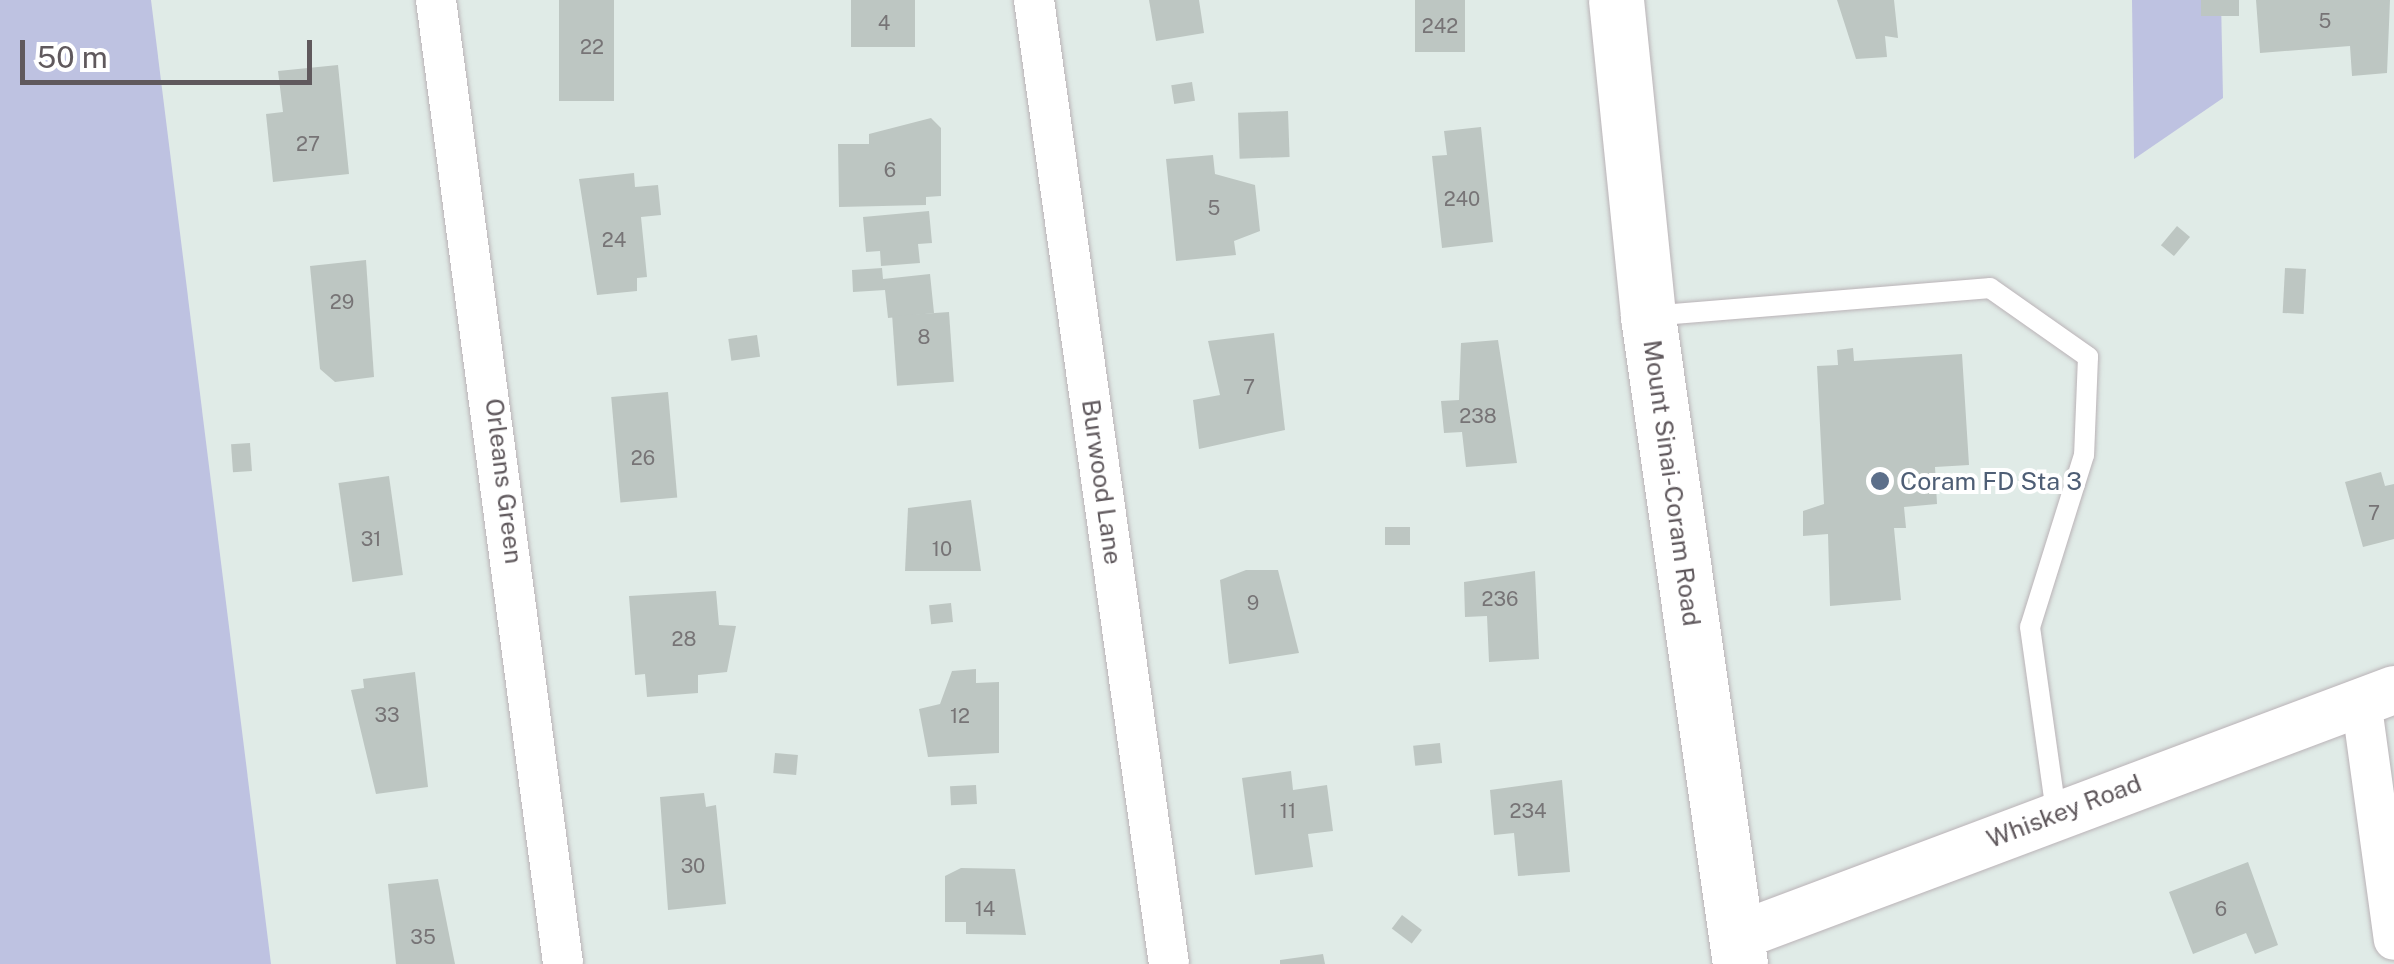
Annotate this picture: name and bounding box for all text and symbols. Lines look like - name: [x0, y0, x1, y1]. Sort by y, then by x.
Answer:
- house number: 5: [2319, 9, 2331, 33]
- house number: 4: [878, 11, 890, 35]
- house number: 242: [1422, 14, 1458, 38]
- scale bar: [25, 20, 318, 82]
- house number: 22: [580, 35, 604, 59]
- text: 50 m: [37, 39, 108, 75]
- house number: 27: [296, 132, 320, 156]
- house number: 6: [884, 158, 896, 182]
- house number: 240: [1444, 187, 1480, 211]
- house number: 5: [1208, 196, 1220, 220]
- house number: 24: [602, 228, 626, 252]
- house number: 29: [330, 290, 354, 314]
- house number: 8: [918, 325, 930, 349]
- street label: Mount Sinai-Coram Road: [1637, 338, 1707, 628]
- house number: 7: [1243, 375, 1255, 399]
- street label: Orleans Green: [479, 397, 529, 565]
- street label: Burwood Lane: [1076, 397, 1128, 567]
- house number: 238: [1459, 404, 1497, 428]
- house number: 26: [631, 446, 655, 470]
- place label: Coram FD Sta 3: [1900, 466, 2082, 496]
- marker: Coram FD Sta 3: [1869, 470, 1891, 492]
- house number: 7: [2368, 501, 2380, 525]
- house number: 31: [361, 527, 381, 551]
- house number: 10: [932, 537, 952, 561]
- house number: 236: [1482, 587, 1518, 611]
- house number: 9: [1247, 591, 1259, 615]
- house number: 28: [672, 627, 696, 651]
- house number: 33: [374, 703, 400, 727]
- house number: 12: [950, 704, 970, 728]
- street label: Whiskey Road: [1982, 768, 2146, 854]
- house number: 11: [1280, 799, 1296, 823]
- house number: 234: [1509, 799, 1547, 823]
- house number: 30: [681, 854, 705, 878]
- house number: 14: [975, 897, 995, 921]
- house number: 6: [2215, 897, 2227, 921]
- house number: 35: [410, 925, 436, 949]

